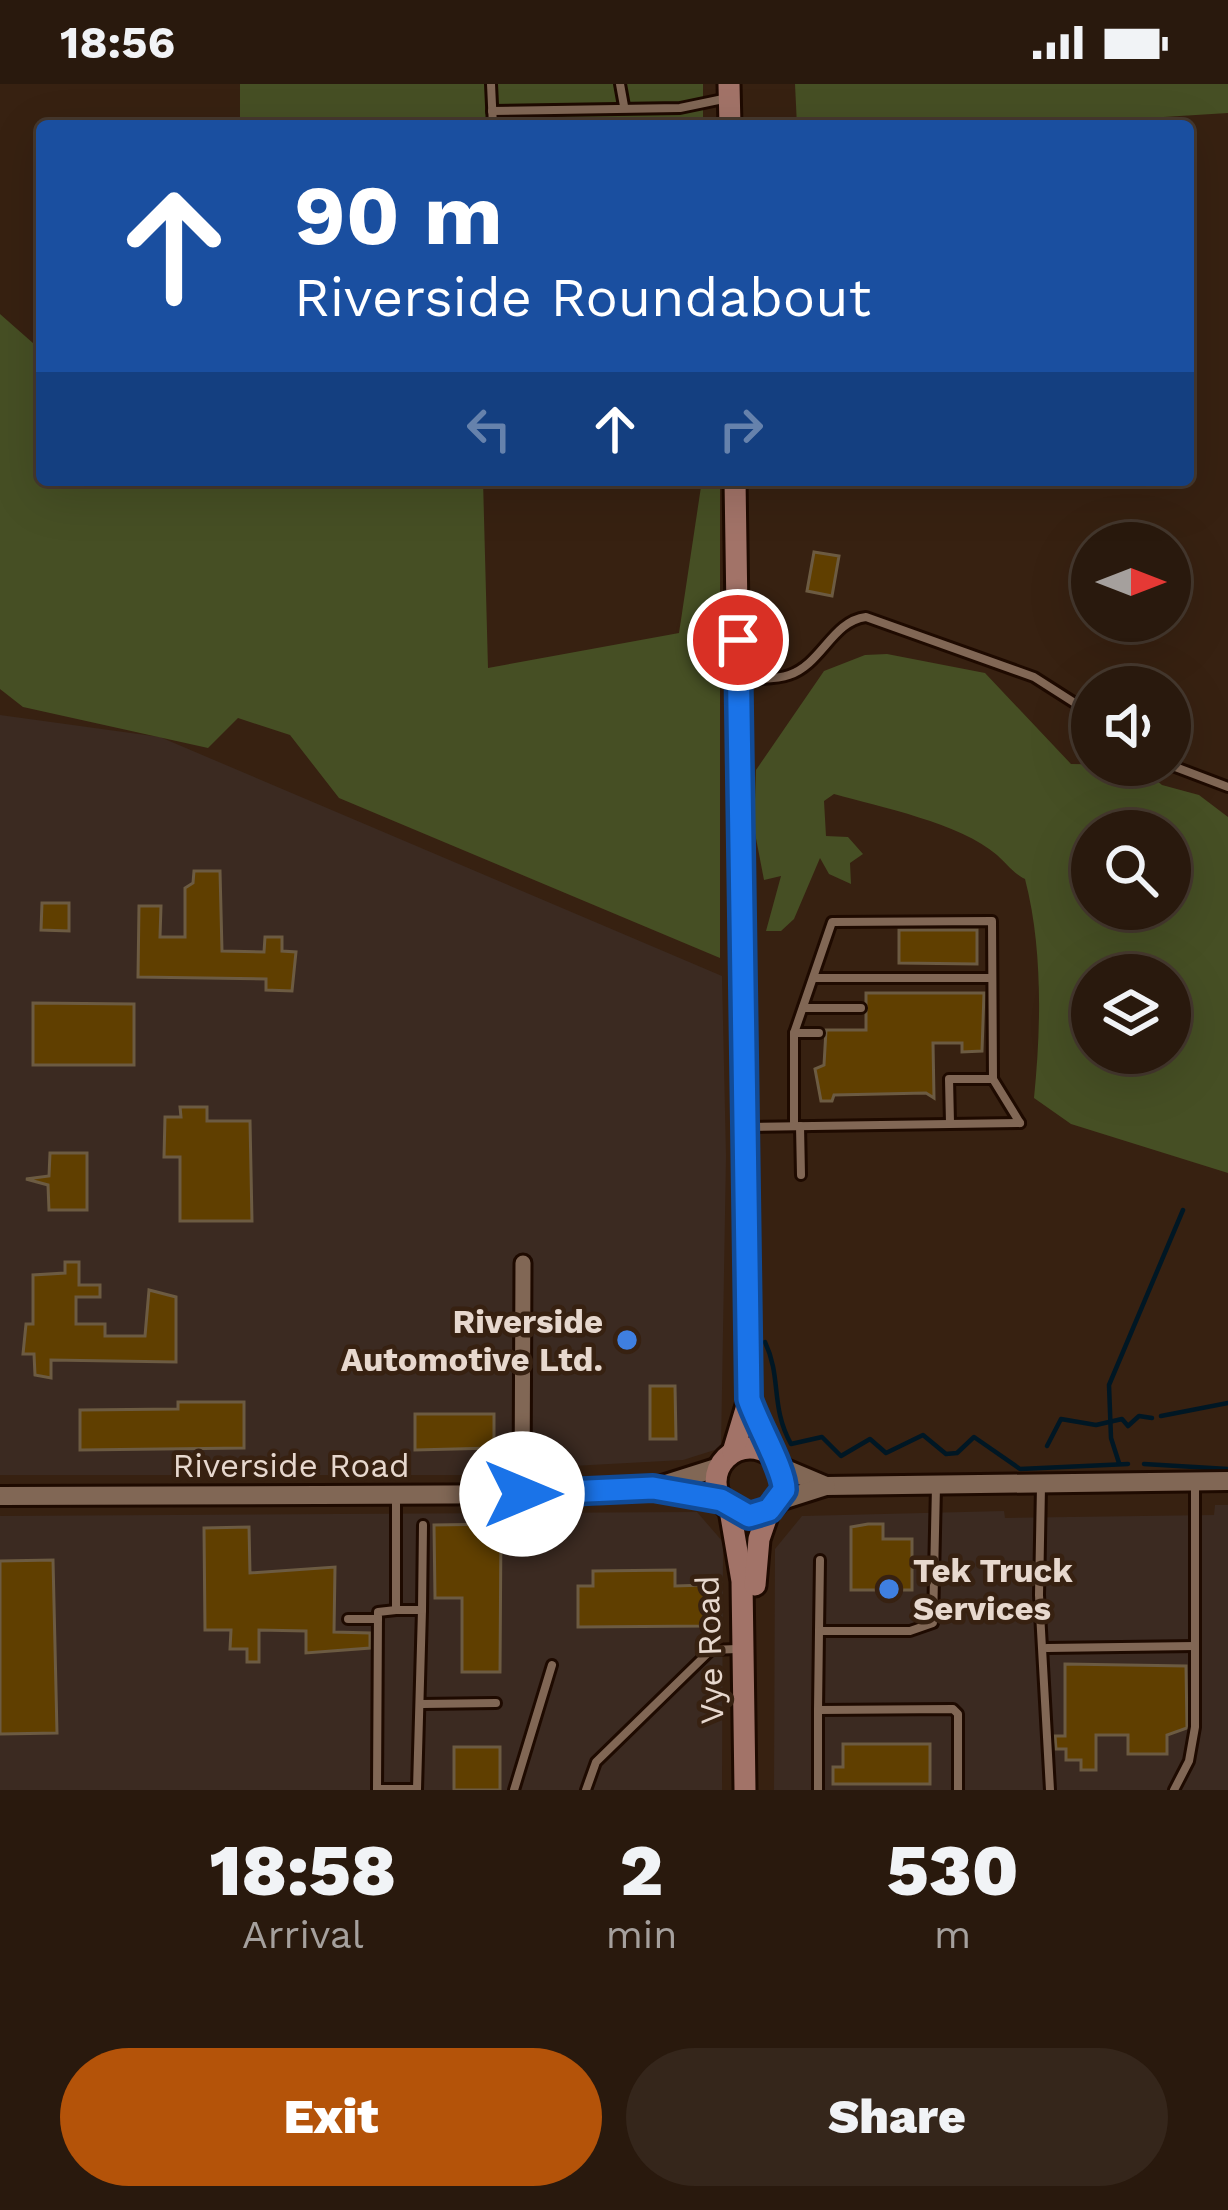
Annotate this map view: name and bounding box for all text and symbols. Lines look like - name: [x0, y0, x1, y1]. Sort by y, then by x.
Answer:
- text: 18:56: [60, 16, 175, 69]
- text: 90 m: [294, 166, 503, 264]
- icon: ahead: [96, 168, 252, 324]
- text: Riverside Roundabout: [294, 266, 871, 329]
- icon: left: [456, 396, 522, 462]
- icon: ahead: [582, 396, 648, 462]
- icon: right: [708, 396, 774, 462]
- north arrow: [1071, 522, 1191, 642]
- map controls: [1071, 522, 1191, 1074]
- pin: [687, 589, 789, 691]
- icon: arrive: [705, 607, 771, 673]
- button: sound: [1071, 666, 1191, 786]
- button: search: [1071, 810, 1191, 930]
- button: layers: [1071, 954, 1191, 1074]
- place label: Riverside Automotive Ltd.: [341, 1302, 603, 1379]
- marker: Riverside Automotive Ltd.: [614, 1327, 640, 1353]
- position arrow: [459, 1431, 585, 1557]
- street label: Riverside Road: [172, 1446, 410, 1485]
- place label: Tek Truck Services: [913, 1551, 1073, 1628]
- street label: Vye Road: [687, 1575, 732, 1725]
- marker: Tek Truck Services: [876, 1576, 902, 1602]
- text: 18:58: [209, 1828, 396, 1912]
- text: 2: [620, 1828, 663, 1912]
- text: 530: [887, 1828, 1019, 1912]
- text: Arrival: [242, 1912, 364, 1957]
- text: min: [606, 1912, 677, 1957]
- text: m: [934, 1912, 971, 1957]
- button: Exit: [60, 2048, 602, 2186]
- button: Share: [626, 2048, 1168, 2186]

